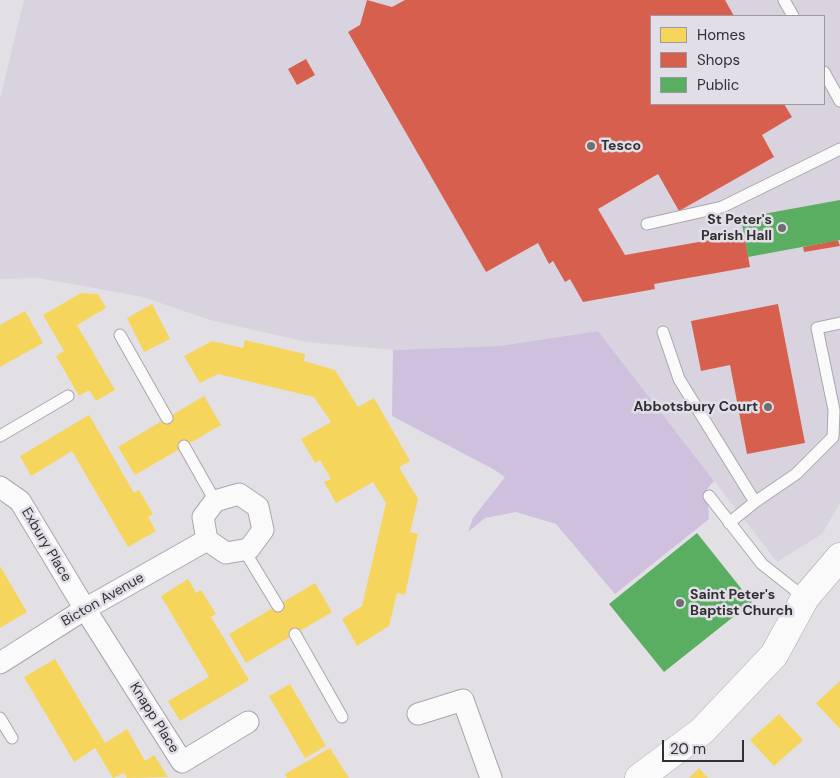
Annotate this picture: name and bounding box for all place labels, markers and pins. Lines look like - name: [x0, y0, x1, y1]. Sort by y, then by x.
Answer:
- place label: Tesco: [601, 138, 641, 154]
- marker: Tesco: [585, 140, 597, 152]
- place label: St Peter's Parish Hall: [701, 212, 772, 244]
- marker: St Peter's Parish Hall: [776, 222, 788, 234]
- place label: Abbotsbury Court: [633, 399, 758, 415]
- marker: Abbotsbury Court: [762, 401, 774, 413]
- place label: Saint Peter's Baptist Church: [690, 587, 793, 620]
- marker: Saint Peter's Baptist Church: [674, 597, 686, 609]

